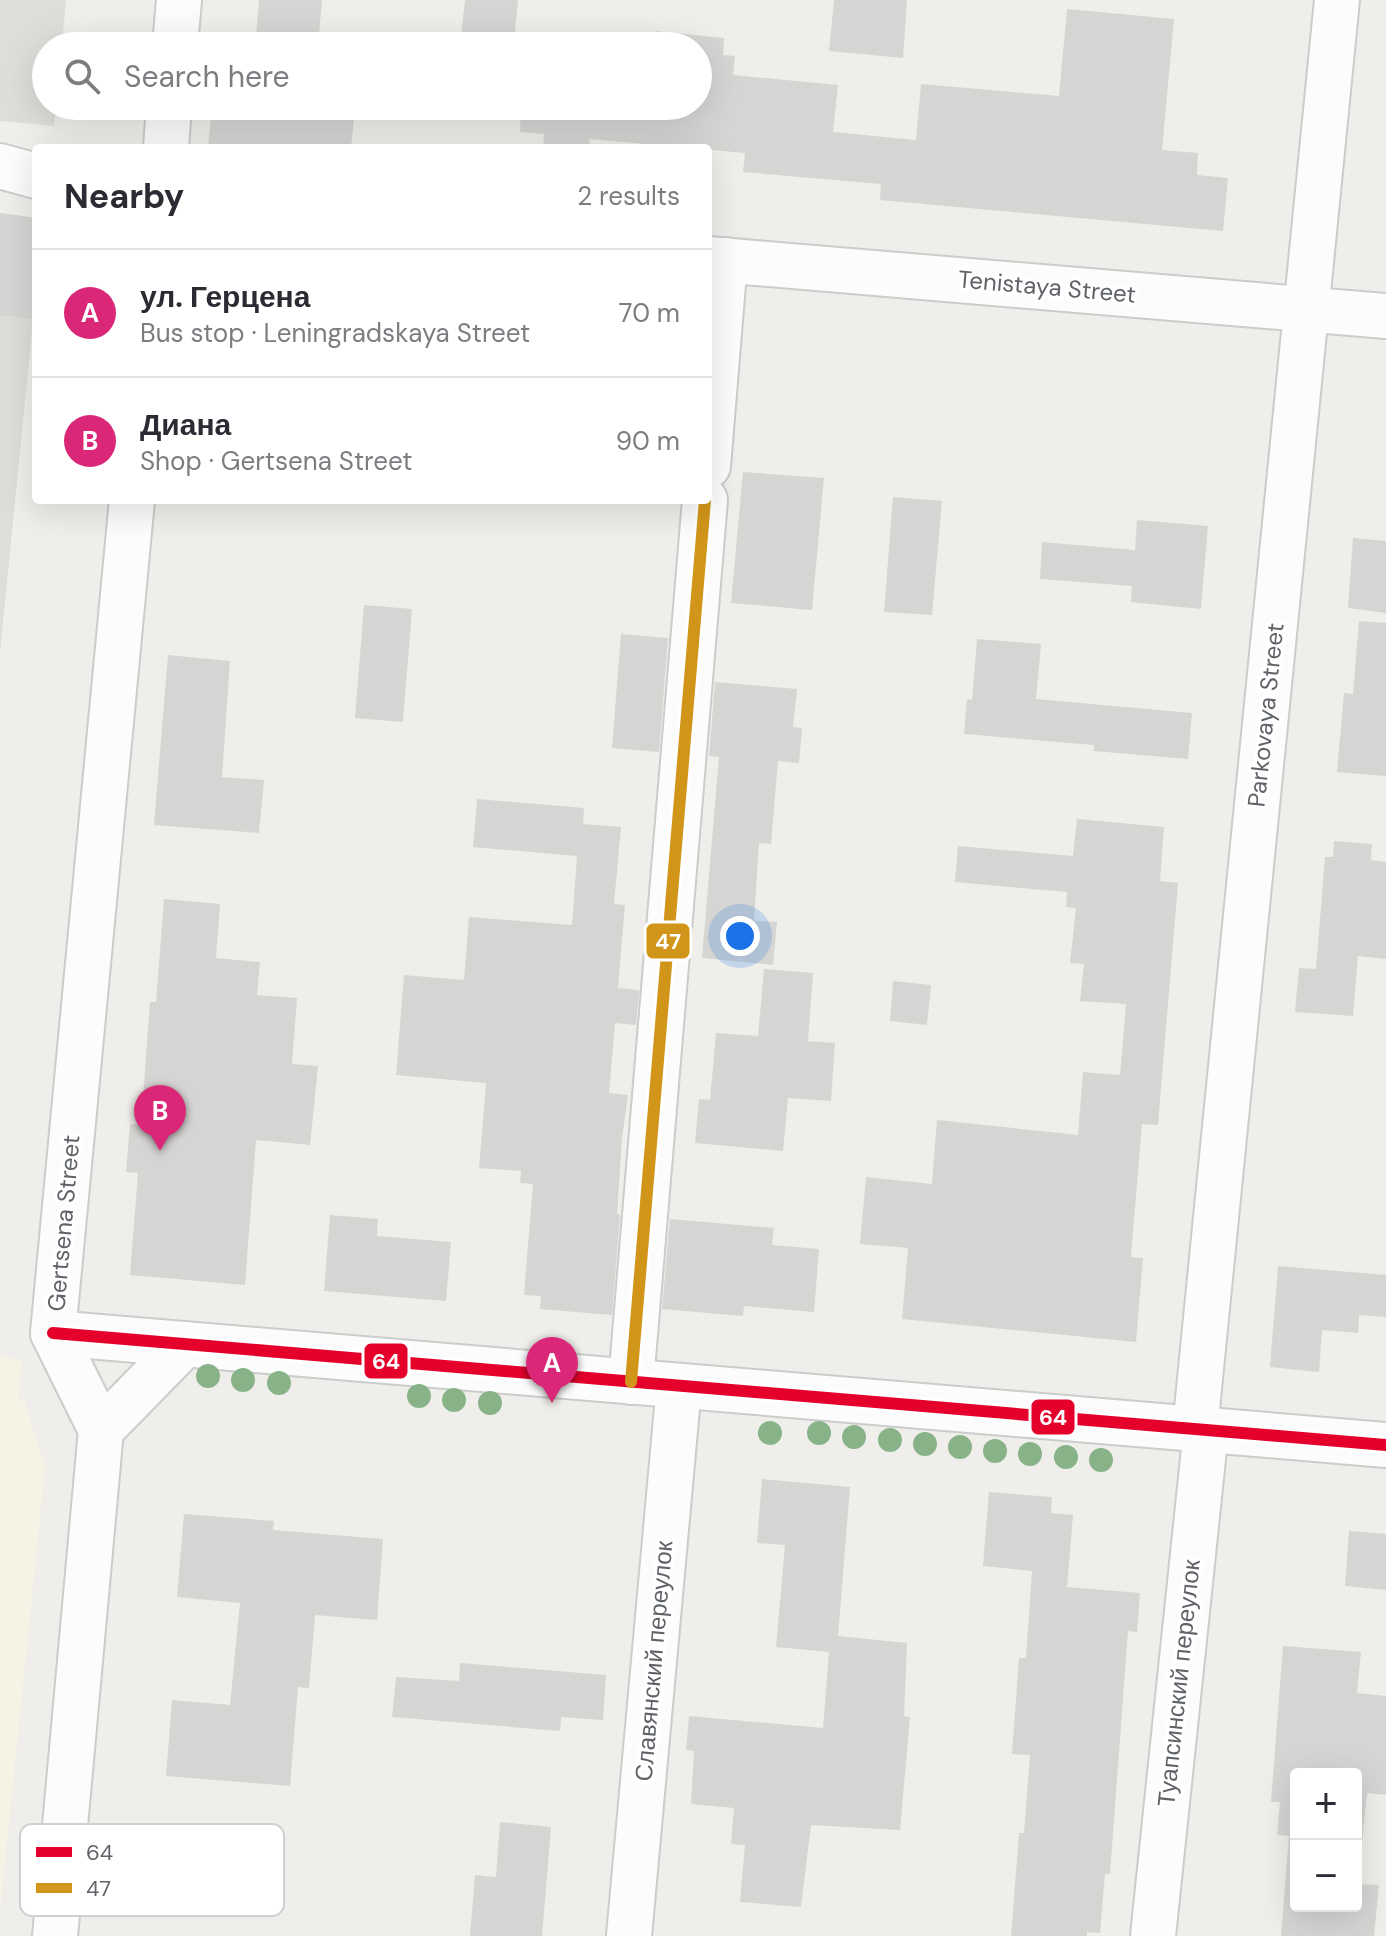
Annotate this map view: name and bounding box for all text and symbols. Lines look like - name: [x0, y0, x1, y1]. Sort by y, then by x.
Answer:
- search box: [32, 32, 712, 120]
- icon: search: [60, 54, 104, 98]
- text: Search here: [124, 57, 290, 96]
- text: Nearby: [64, 174, 184, 219]
- text: 2 results: [577, 179, 680, 213]
- street label: Tenistaya Street: [957, 263, 1137, 310]
- text: ул. Герцена: [140, 277, 310, 316]
- text: A: [81, 296, 99, 330]
- text: 70 m: [619, 296, 680, 330]
- text: Bus stop · Leningradskaya Street: [140, 316, 530, 350]
- text: Диана: [140, 405, 231, 444]
- text: B: [82, 424, 98, 458]
- text: 90 m: [616, 424, 680, 458]
- text: Shop · Gertsena Street: [140, 444, 412, 478]
- street label: Parkovaya Street: [1240, 621, 1291, 809]
- your location: [720, 916, 760, 956]
- line badge: 47: [645, 922, 691, 960]
- text: 47: [655, 927, 681, 956]
- pin: B: [134, 1085, 186, 1151]
- street label: Gertsena Street: [40, 1133, 87, 1312]
- pin: A: [526, 1337, 578, 1403]
- line badge: 64: [363, 1342, 409, 1380]
- text: 64: [372, 1347, 400, 1376]
- line badge: 64: [1030, 1398, 1076, 1436]
- text: 64: [1039, 1403, 1067, 1432]
- street label: Славянский переулок: [628, 1539, 680, 1783]
- street label: Туапсинский переулок: [1150, 1557, 1207, 1808]
- map controls: [1290, 1768, 1362, 1912]
- button: +: [1290, 1768, 1362, 1840]
- legend: [20, 1824, 284, 1916]
- text: 64: [86, 1838, 113, 1867]
- button: −: [1290, 1840, 1362, 1912]
- text: 47: [86, 1874, 111, 1903]

